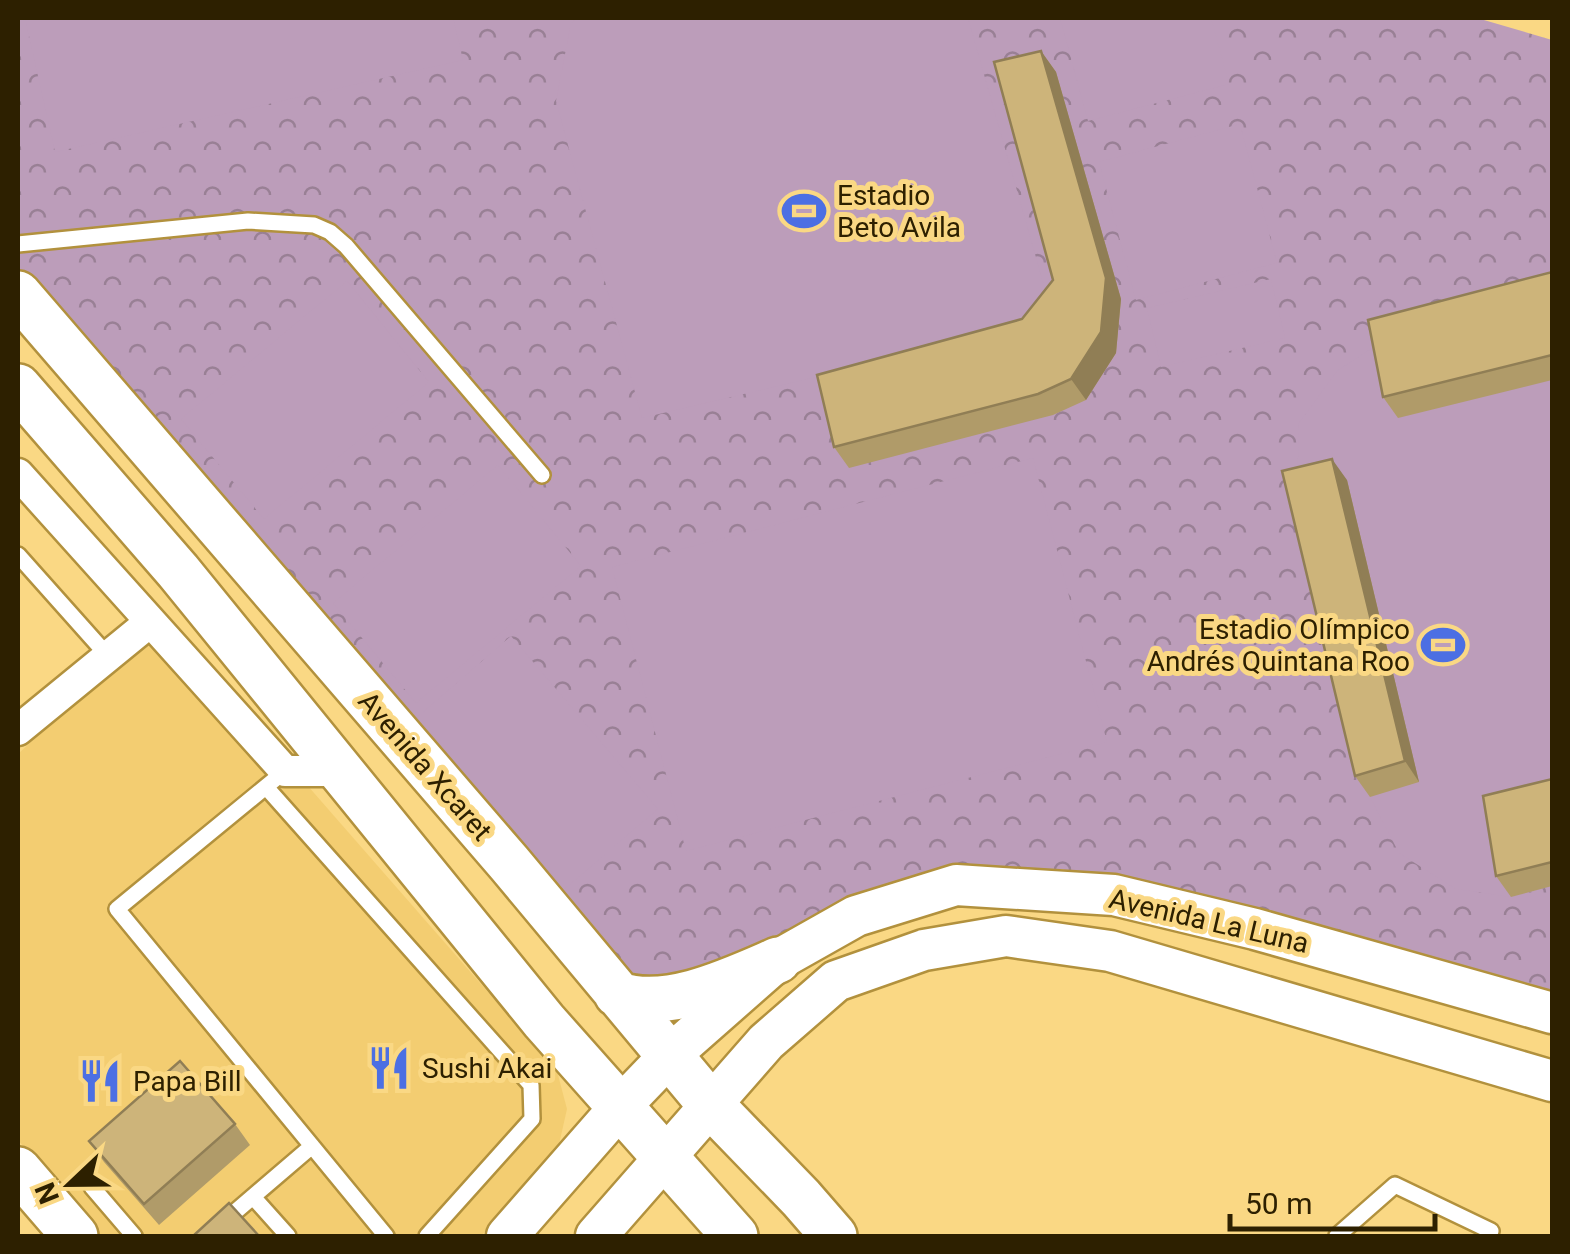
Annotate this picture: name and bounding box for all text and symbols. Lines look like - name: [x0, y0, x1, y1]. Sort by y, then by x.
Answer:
- place label: Estadio Beto Avila: [837, 179, 961, 244]
- sports icon: Estadio Beto Avila: [780, 187, 828, 235]
- place label: Estadio Olímpico Andrés Quintana Roo: [1147, 613, 1410, 678]
- sports icon: Estadio Olímpico Andrés Quintana Roo: [1419, 621, 1467, 669]
- street label: Avenida Xcaret: [351, 685, 499, 847]
- street label: Avenida La Luna: [1106, 882, 1312, 960]
- restaurant icon: Sushi Akai: [365, 1044, 413, 1092]
- place label: Sushi Akai: [422, 1052, 552, 1085]
- restaurant icon: Papa Bill: [76, 1057, 124, 1105]
- place label: Papa Bill: [133, 1065, 242, 1098]
- north arrow: [20, 1134, 120, 1234]
- scale bar: [1230, 1169, 1435, 1231]
- text: N: [28, 1178, 66, 1209]
- text: 50 m: [1245, 1186, 1312, 1221]

